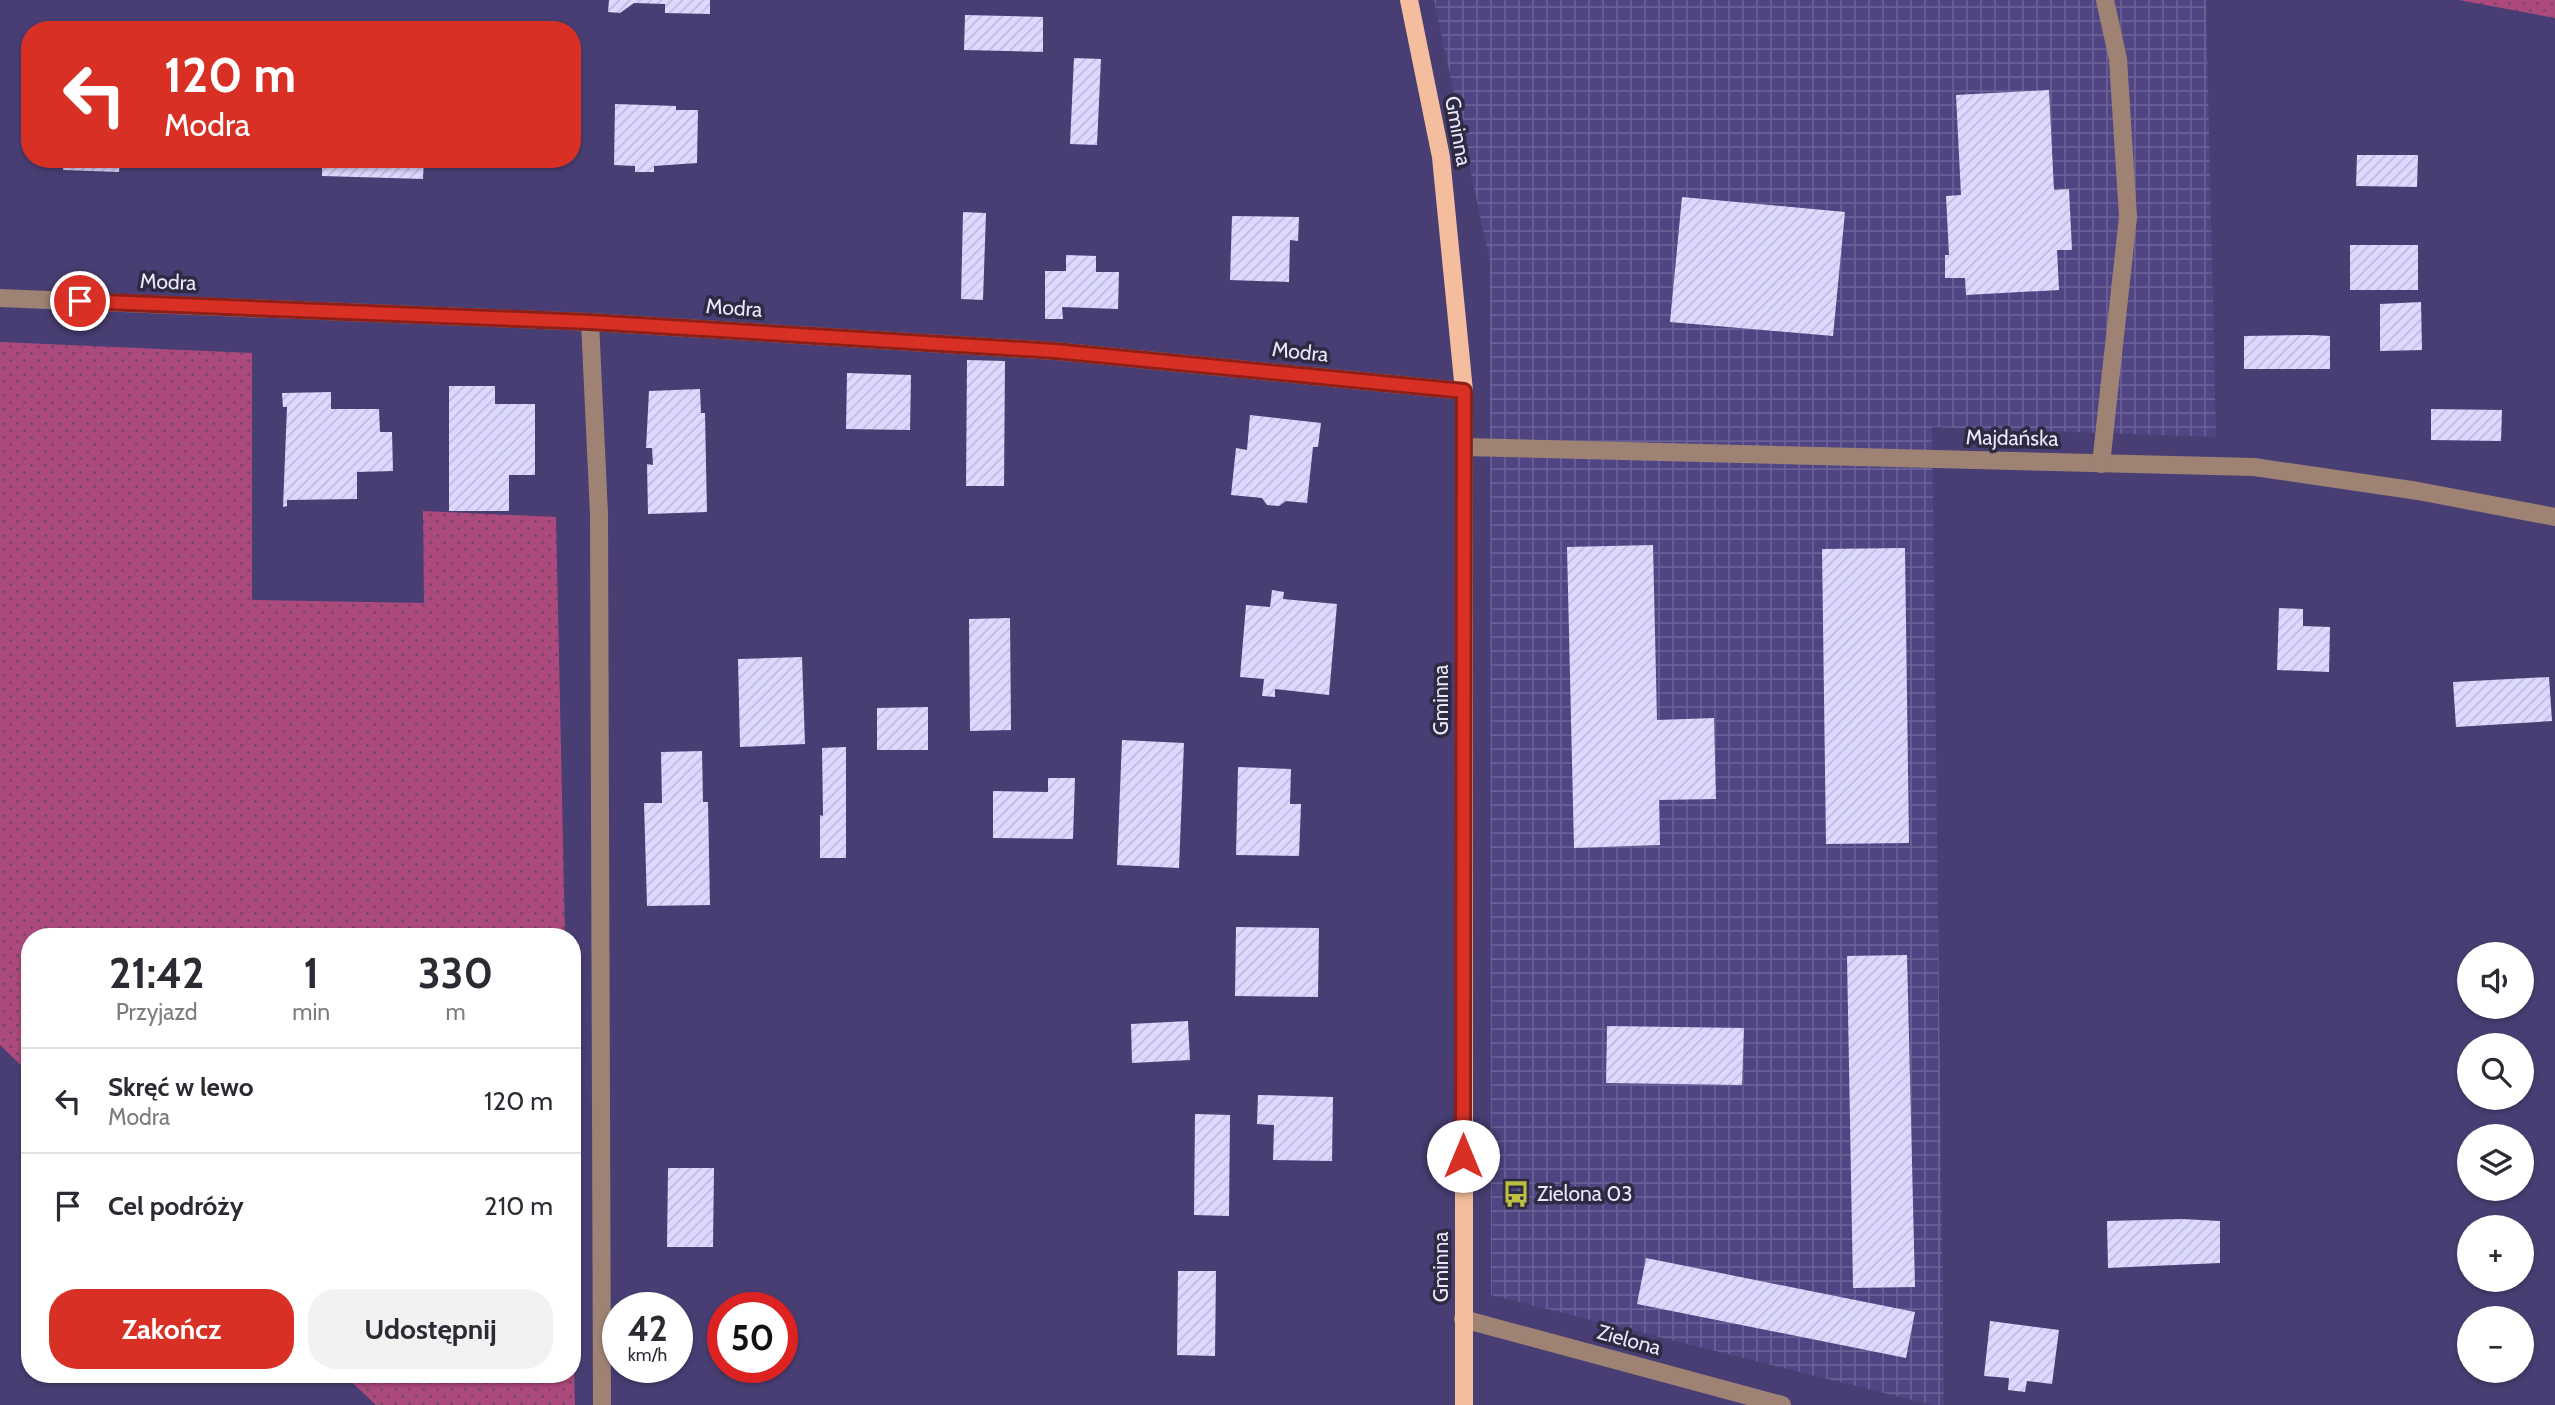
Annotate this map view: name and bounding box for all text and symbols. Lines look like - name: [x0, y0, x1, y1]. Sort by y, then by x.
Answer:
- text: 120 m: [164, 45, 296, 104]
- icon: left: [49, 49, 140, 140]
- street label: Gminna: [1440, 94, 1477, 168]
- text: Modra: [164, 105, 250, 144]
- street label: Modra: [139, 268, 197, 295]
- pin: [50, 271, 110, 331]
- icon: arrive: [61, 282, 99, 320]
- street label: Modra: [705, 293, 763, 322]
- street label: Modra: [1271, 336, 1329, 367]
- street label: Majdańska: [1965, 424, 2059, 452]
- street label: Gminna: [1428, 665, 1453, 735]
- map controls: [2457, 942, 2534, 1383]
- button: sound: [2457, 942, 2534, 1019]
- text: 21:42: [109, 947, 204, 999]
- text: 1: [303, 947, 319, 999]
- text: 330: [418, 947, 493, 999]
- text: Przyjazd: [116, 998, 198, 1026]
- text: min: [292, 998, 330, 1026]
- text: m: [445, 998, 466, 1026]
- button: search: [2457, 1033, 2534, 1110]
- text: Skręć w lewo: [108, 1071, 254, 1103]
- icon: left: [49, 1082, 87, 1120]
- text: 120 m: [484, 1085, 553, 1117]
- text: Modra: [108, 1103, 170, 1131]
- position arrow: [1426, 1119, 1500, 1193]
- button: layers: [2457, 1124, 2534, 1201]
- bus stop icon: Zielona 03: [1501, 1179, 1531, 1209]
- place label: Zielona 03: [1537, 1181, 1633, 1206]
- icon: arrive: [49, 1187, 87, 1225]
- text: Cel podróży: [108, 1190, 244, 1222]
- text: 210 m: [484, 1190, 553, 1222]
- button: +: [2457, 1215, 2534, 1292]
- street label: Gminna: [1428, 1232, 1453, 1302]
- button: Zakończ: [49, 1289, 294, 1369]
- button: Udostępnij: [308, 1289, 553, 1369]
- speed limit sign: 50: [707, 1292, 798, 1383]
- button: −: [2457, 1306, 2534, 1383]
- text: 42: [627, 1307, 668, 1350]
- street label: Zielona: [1595, 1319, 1664, 1360]
- text: km/h: [628, 1344, 667, 1366]

